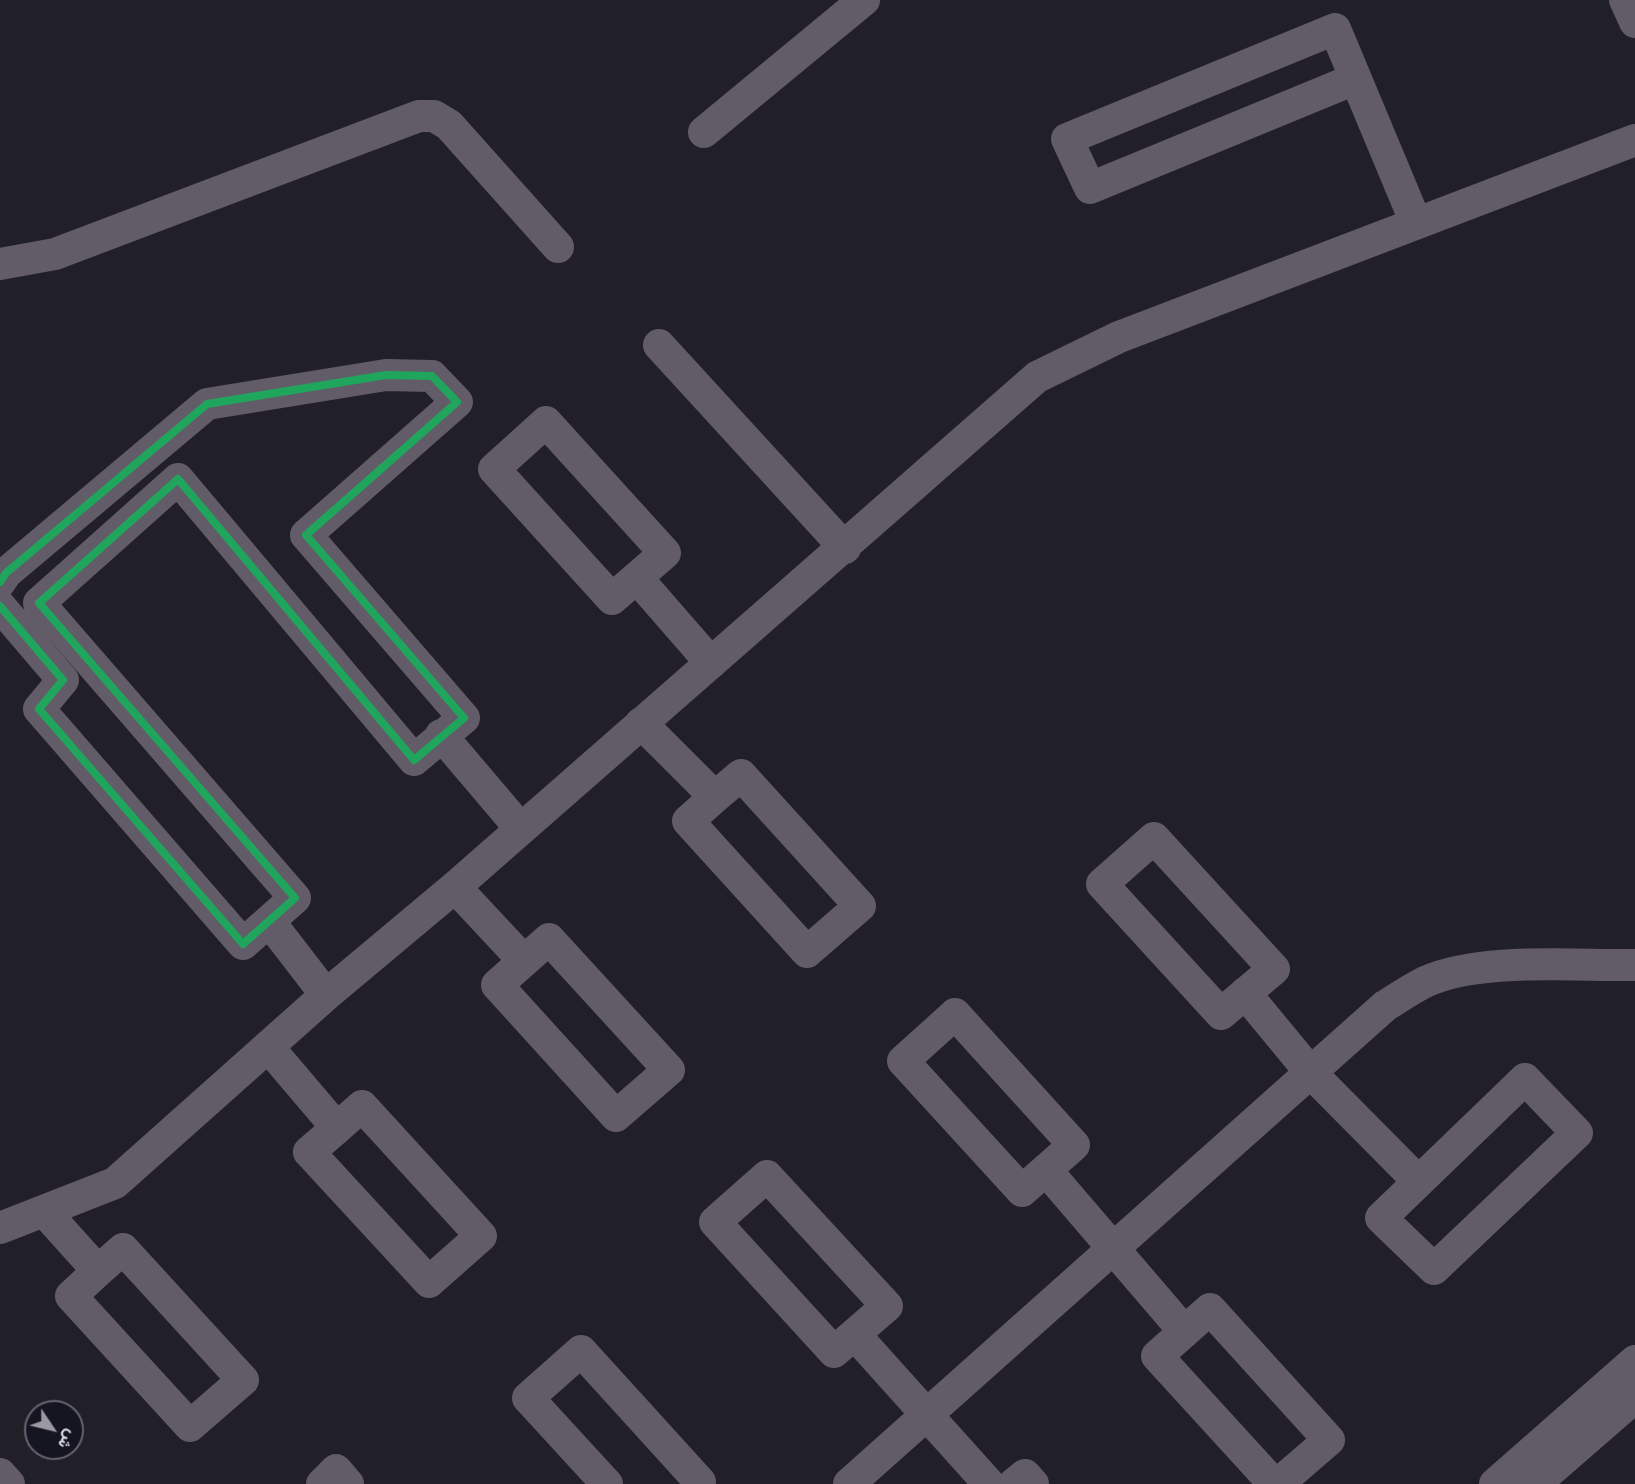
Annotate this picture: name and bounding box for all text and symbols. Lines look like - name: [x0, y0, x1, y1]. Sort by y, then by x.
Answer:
- north arrow: [24, 1400, 84, 1460]
- text: ش: [54, 1426, 81, 1453]

